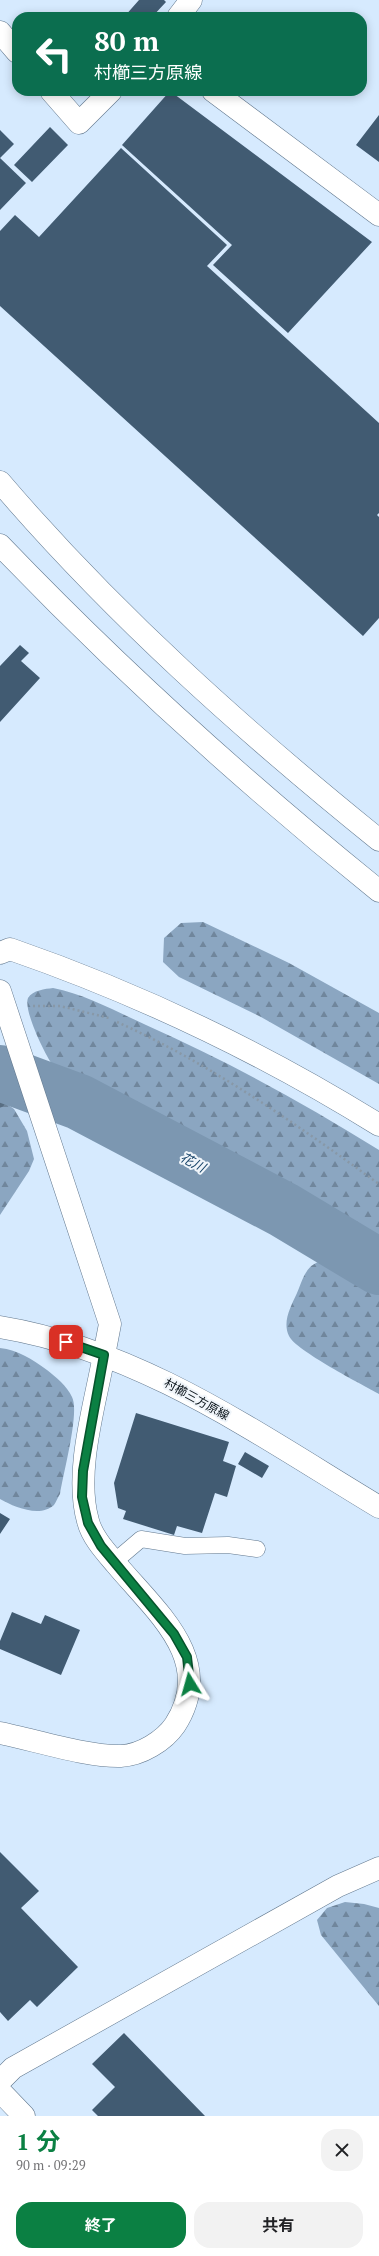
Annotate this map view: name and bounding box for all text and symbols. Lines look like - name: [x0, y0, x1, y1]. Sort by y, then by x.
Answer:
- text: 80 m: [94, 22, 159, 59]
- icon: left: [28, 28, 80, 80]
- text: 村櫛三方原線: [94, 60, 202, 84]
- water label: 花川: [177, 1148, 210, 1177]
- pin: [49, 1325, 83, 1359]
- icon: arrive: [55, 1331, 77, 1353]
- street label: 村櫛三方原線: [162, 1375, 232, 1423]
- position arrow: [169, 1663, 211, 1705]
- text: 1 分: [16, 2125, 60, 2157]
- button: close: [321, 2129, 363, 2171]
- text: 90 m · 09:29: [16, 2156, 86, 2174]
- button: 終了: [16, 2202, 186, 2248]
- button: 共有: [194, 2202, 363, 2248]

